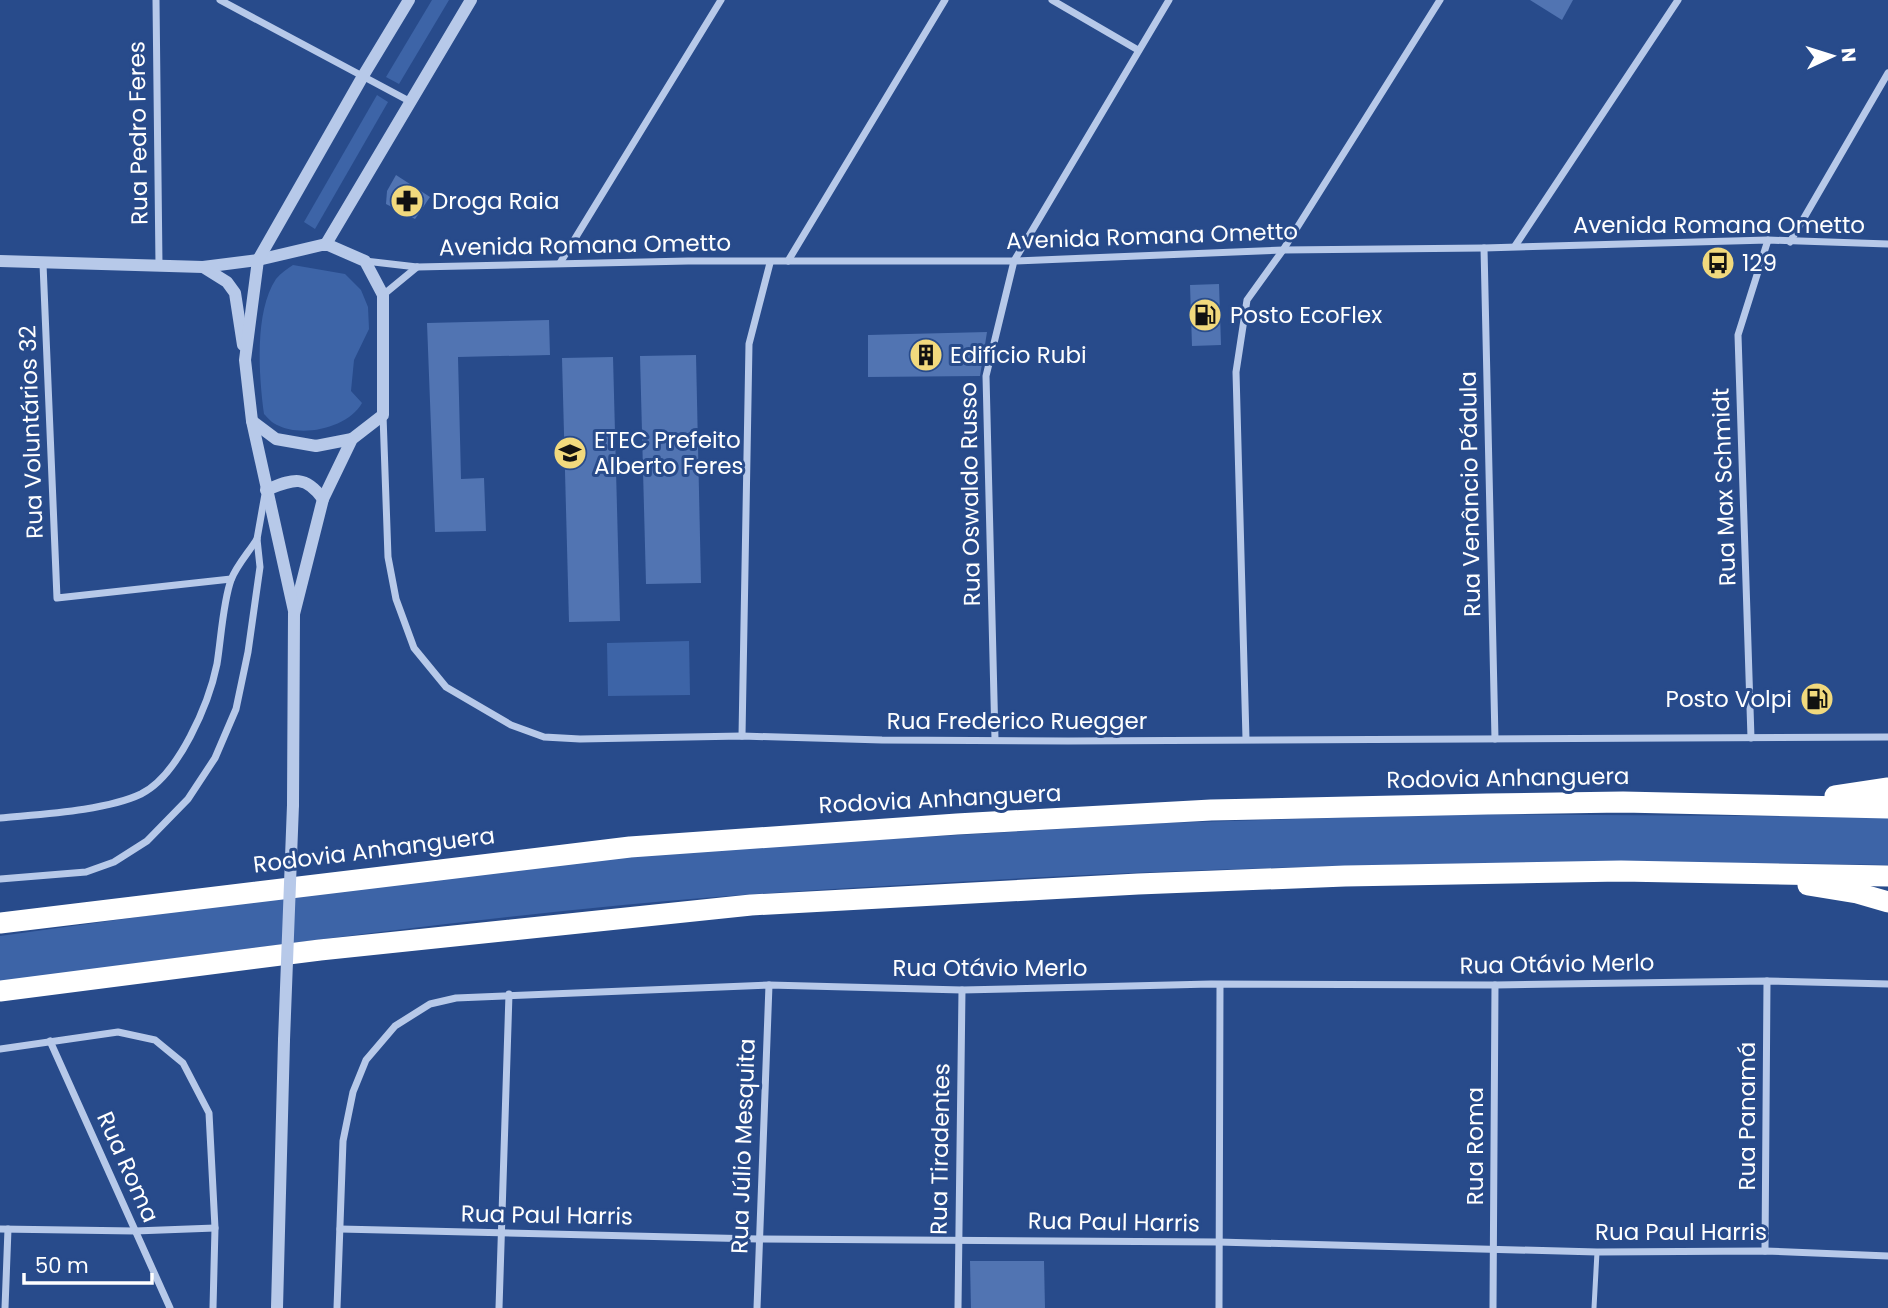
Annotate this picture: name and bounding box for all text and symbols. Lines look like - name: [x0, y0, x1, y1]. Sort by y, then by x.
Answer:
- north arrow: [1797, 21, 1867, 91]
- street label: Rua Pedro Feres: [120, 41, 156, 225]
- text: N: [1834, 47, 1862, 63]
- pharmacy icon: Droga Raia: [388, 182, 426, 220]
- place label: Droga Raia: [432, 185, 560, 217]
- street label: Avenida Romana Ometto: [1573, 209, 1865, 241]
- street label: Avenida Romana Ometto: [1005, 215, 1299, 257]
- street label: Avenida Romana Ometto: [439, 226, 731, 264]
- bus stop icon: 129: [1699, 244, 1737, 282]
- place label: 129: [1742, 247, 1777, 279]
- fuel station icon: Posto EcoFlex: [1186, 296, 1224, 334]
- place label: Posto EcoFlex: [1230, 299, 1382, 331]
- street label: Rua Voluntários 32: [11, 325, 51, 539]
- building icon: Edifício Rubi: [907, 336, 945, 374]
- place label: Edifício Rubi: [950, 339, 1087, 371]
- street label: Rua Venâncio Pádula: [1452, 371, 1488, 617]
- street label: Rua Oswaldo Russo: [952, 382, 988, 606]
- street label: Rua Max Schmidt: [1705, 387, 1743, 587]
- place label: ETEC Prefeito Alberto Feres: [594, 424, 743, 482]
- school or university icon: ETEC Prefeito Alberto Feres: [551, 434, 589, 472]
- fuel station icon: Posto Volpi: [1798, 680, 1836, 718]
- place label: Posto Volpi: [1666, 683, 1792, 715]
- street label: Rua Frederico Ruegger: [887, 705, 1147, 737]
- street label: Rodovia Anhanguera: [1386, 760, 1630, 796]
- street label: Rodovia Anhanguera: [818, 777, 1062, 821]
- street label: Rodovia Anhanguera: [251, 819, 497, 881]
- street label: Rua Otávio Merlo: [1459, 946, 1655, 982]
- street label: Rua Otávio Merlo: [893, 952, 1087, 984]
- street label: Rua Júlio Mesquita: [723, 1038, 763, 1254]
- street label: Rua Panamá: [1731, 1042, 1763, 1190]
- street label: Rua Tiradentes: [923, 1063, 957, 1235]
- street label: Rua Roma: [1459, 1087, 1491, 1205]
- street label: Rua Roma: [89, 1106, 167, 1228]
- street label: Rua Paul Harris: [461, 1198, 633, 1232]
- street label: Rua Paul Harris: [1028, 1205, 1200, 1239]
- street label: Rua Paul Harris: [1595, 1216, 1767, 1248]
- scale bar: [24, 1242, 152, 1286]
- text: 50 m: [35, 1251, 89, 1280]

